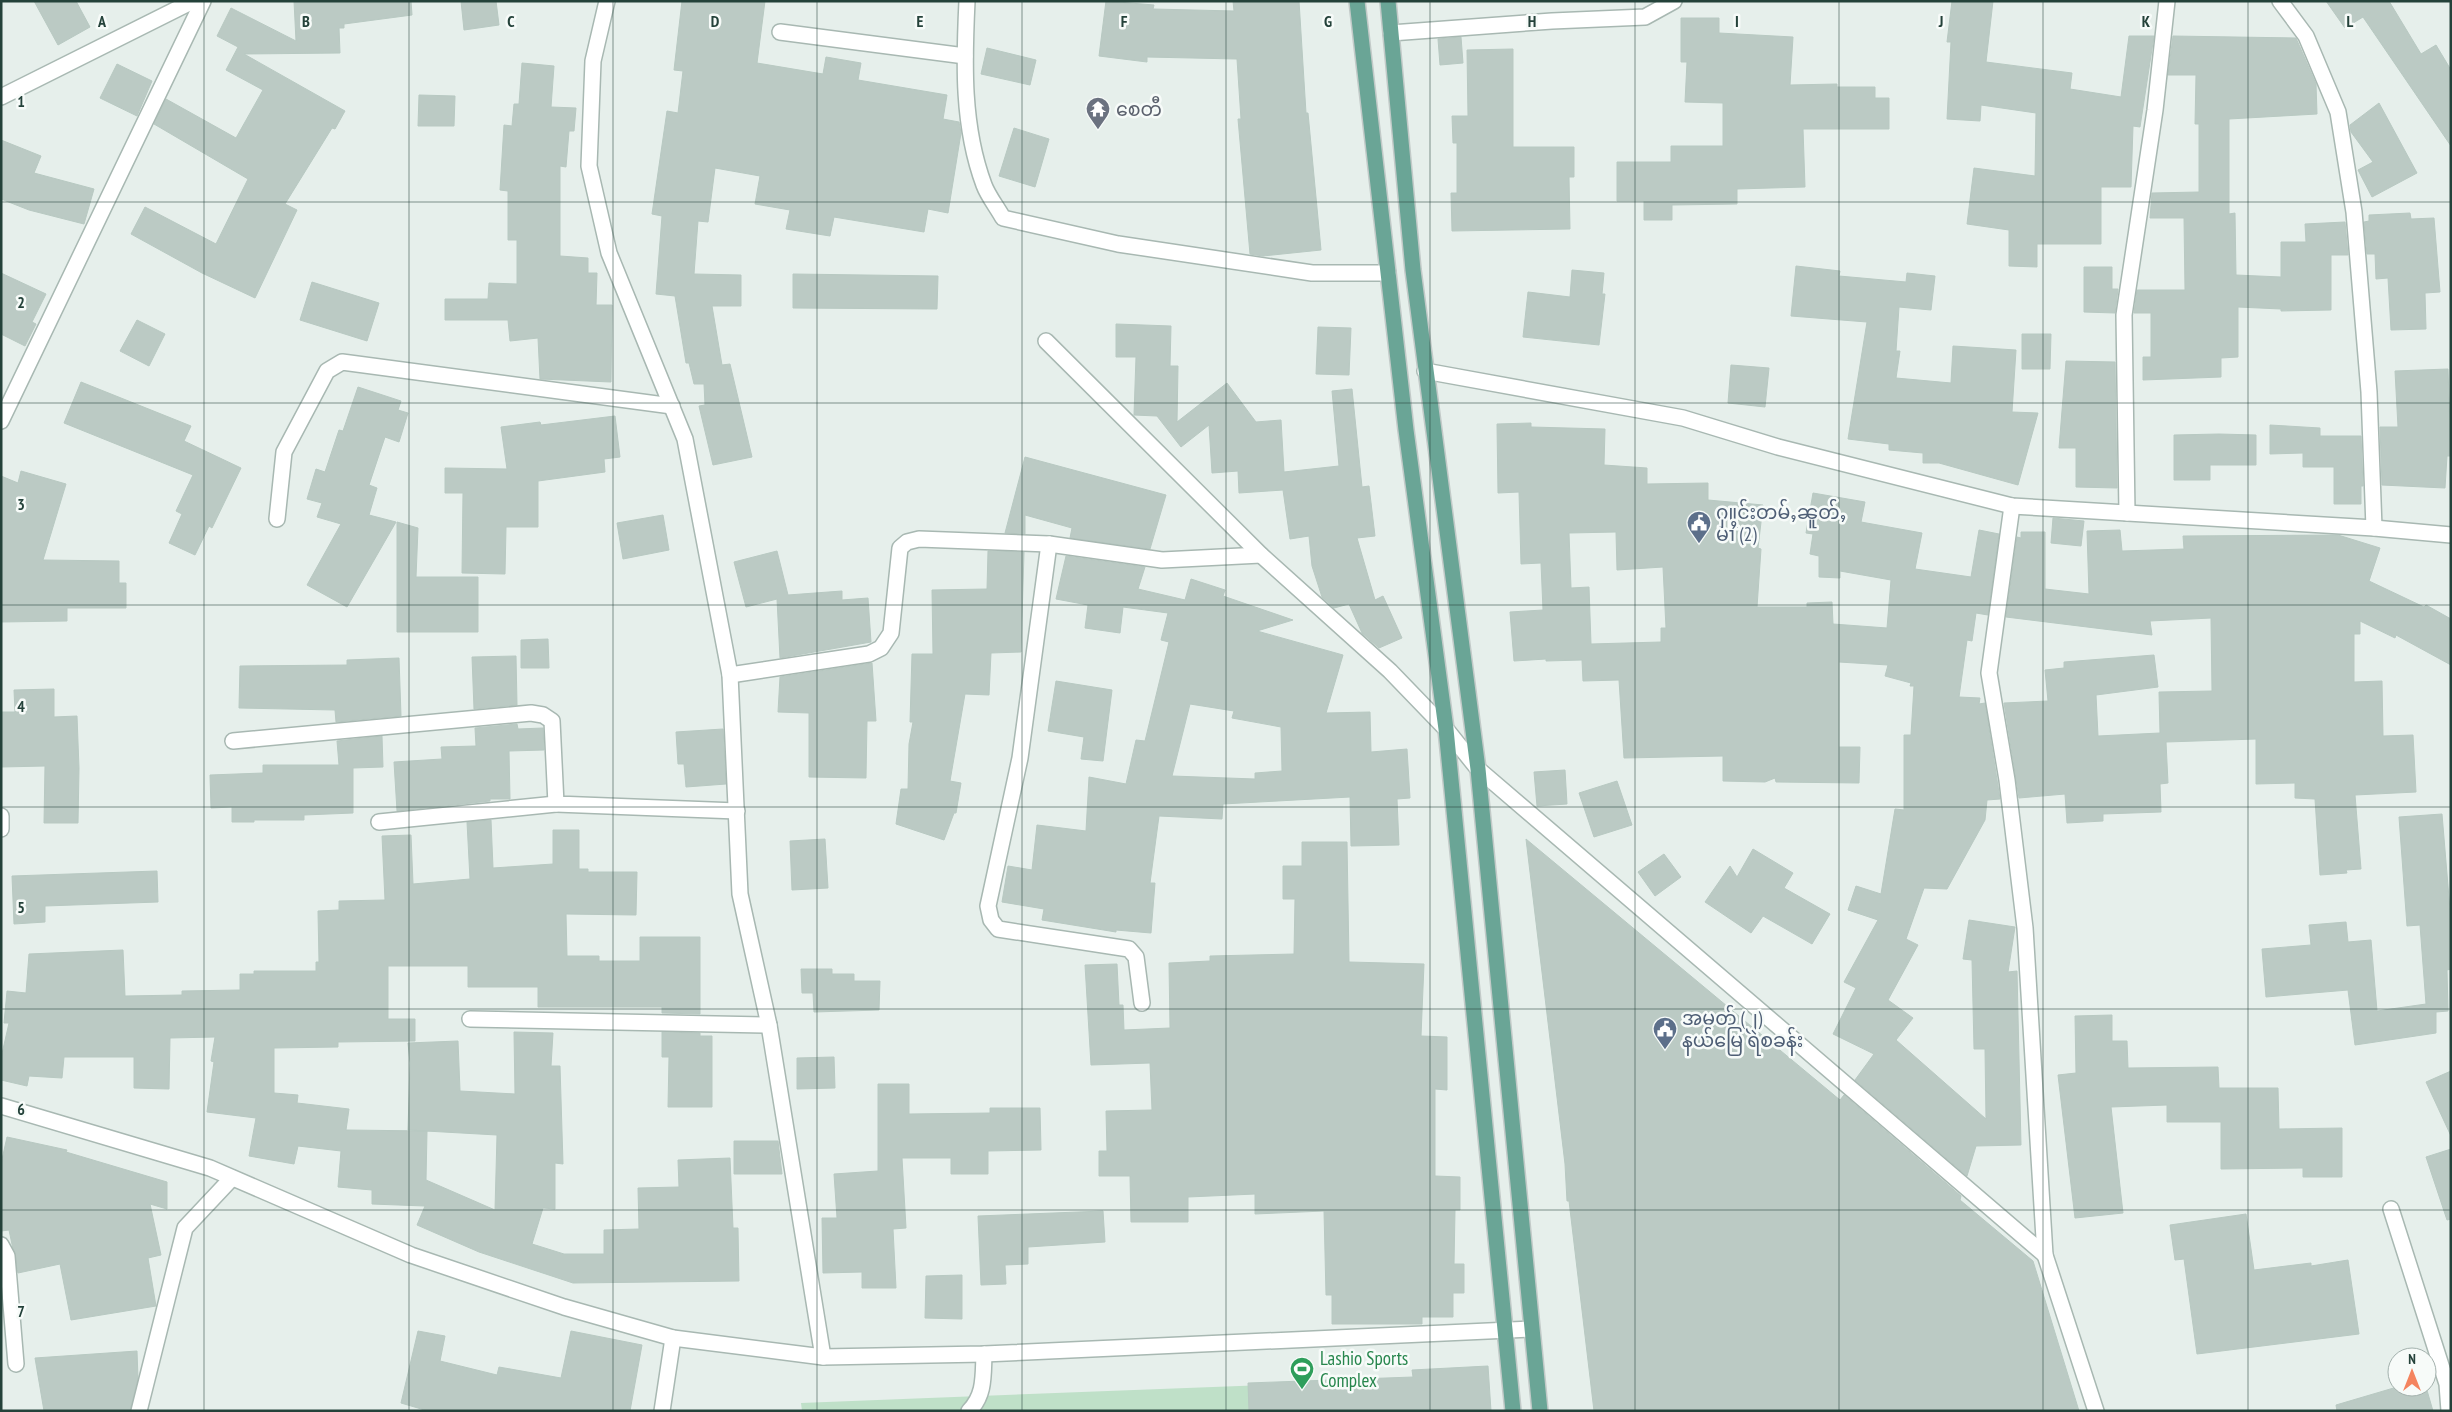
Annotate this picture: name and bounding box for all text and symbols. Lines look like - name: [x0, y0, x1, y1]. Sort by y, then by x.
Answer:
- text: A: [97, 11, 107, 31]
- text: B: [302, 11, 310, 31]
- text: C: [507, 11, 515, 31]
- text: D: [711, 11, 720, 31]
- text: E: [917, 11, 924, 31]
- text: F: [1121, 11, 1128, 31]
- text: G: [1324, 11, 1332, 31]
- text: H: [1528, 11, 1536, 31]
- text: I: [1735, 11, 1739, 31]
- text: J: [1938, 11, 1943, 31]
- text: K: [2142, 11, 2151, 31]
- text: L: [2347, 11, 2354, 31]
- text: 1: [17, 91, 25, 111]
- place label: စေတီ: [1116, 95, 1162, 121]
- temple icon: စေတီ: [1085, 96, 1111, 130]
- text: 2: [17, 292, 25, 312]
- text: 3: [17, 494, 25, 514]
- place label: ႁူင်းတမ်ႇၼူတ်ႇ မၢႆ (2): [1716, 498, 1846, 546]
- public building icon: ႁူင်းတမ်ႇၼူတ်ႇ မၢႆ (2): [1686, 510, 1712, 544]
- text: 4: [17, 696, 25, 716]
- text: 5: [17, 897, 25, 917]
- place label: အမှတ် (၂) နယ်မြေ ရဲစခန်း: [1682, 1004, 1803, 1056]
- public building icon: အမှတ် (၂) နယ်မြေ ရဲစခန်း: [1652, 1016, 1678, 1050]
- text: 6: [17, 1099, 25, 1119]
- text: 7: [17, 1301, 25, 1321]
- place label: Lashio Sports Complex: [1320, 1346, 1408, 1392]
- north arrow: [2387, 1347, 2437, 1397]
- text: N: [2408, 1350, 2416, 1368]
- sports icon: Lashio Sports Complex: [1289, 1356, 1315, 1390]

